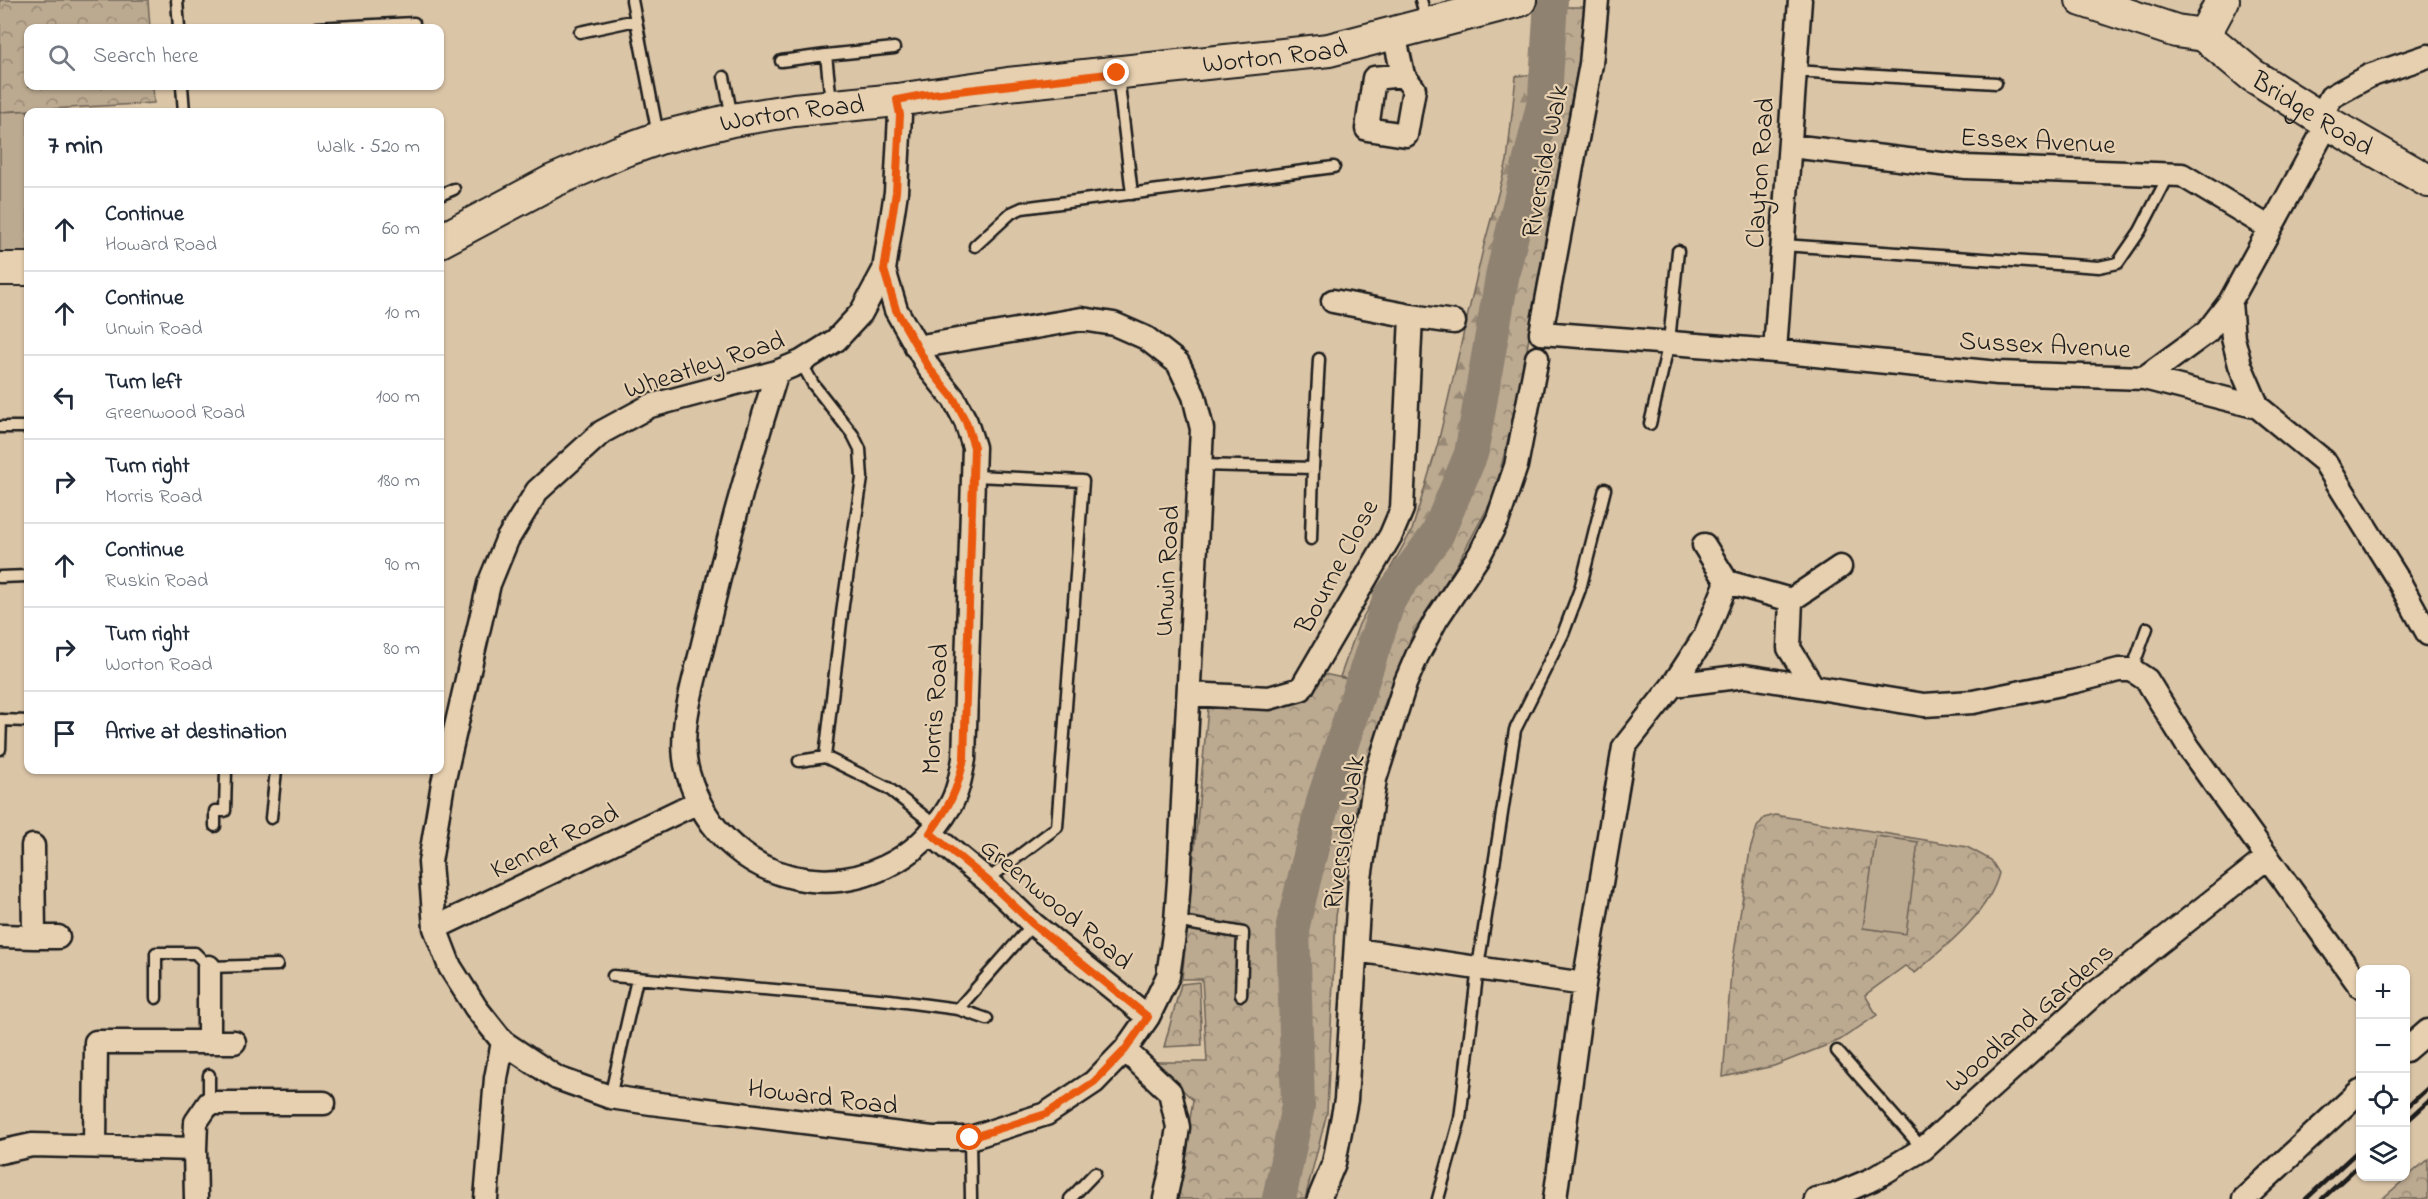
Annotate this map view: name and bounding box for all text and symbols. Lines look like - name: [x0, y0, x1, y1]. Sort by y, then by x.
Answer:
- search box: [24, 24, 444, 90]
- street label: Worton Road: [1200, 29, 1352, 85]
- icon: search: [45, 41, 78, 74]
- text: Search here: [93, 41, 198, 73]
- route end: [1103, 59, 1129, 85]
- street label: Bridge Road: [2242, 62, 2380, 167]
- street label: Riverside Walk: [1512, 81, 1581, 242]
- street label: Worton Road: [716, 86, 866, 144]
- street label: Clayton Road: [1737, 97, 1786, 250]
- street label: Essex Avenue: [1959, 119, 2117, 166]
- text: 7 min: [48, 128, 103, 166]
- text: Walk · 520 m: [317, 133, 420, 162]
- text: Continue: [105, 199, 184, 231]
- icon: ahead: [48, 213, 81, 246]
- text: 60 m: [382, 215, 420, 244]
- text: Howard Road: [105, 231, 217, 260]
- text: Continue: [105, 283, 184, 315]
- icon: ahead: [48, 297, 81, 330]
- text: 10 m: [384, 299, 420, 328]
- text: Unwin Road: [105, 315, 203, 344]
- street label: Wheatley Road: [620, 322, 790, 411]
- street label: Sussex Avenue: [1958, 323, 2133, 371]
- text: Turn left: [105, 367, 182, 399]
- icon: left: [48, 381, 81, 414]
- text: 100 m: [376, 383, 420, 412]
- text: Greenwood Road: [105, 399, 245, 428]
- text: Turn right: [105, 451, 190, 483]
- icon: right: [48, 465, 81, 498]
- text: 180 m: [377, 467, 420, 496]
- text: Morris Road: [105, 483, 202, 512]
- street label: Bourne Close: [1286, 492, 1390, 642]
- street label: Unwin Road: [1146, 504, 1191, 638]
- text: Continue: [105, 535, 184, 567]
- icon: ahead: [48, 549, 81, 582]
- text: 90 m: [385, 551, 420, 580]
- text: Ruskin Road: [105, 567, 208, 596]
- text: Turn right: [105, 619, 190, 651]
- icon: right: [48, 633, 81, 666]
- text: 80 m: [383, 635, 420, 664]
- street label: Morris Road: [912, 642, 961, 776]
- text: Worton Road: [105, 651, 213, 680]
- icon: arrive: [48, 717, 81, 750]
- text: Arrive at destination: [105, 717, 287, 749]
- street label: Riverside Walk: [1314, 752, 1377, 912]
- street label: Kennet Road: [484, 794, 626, 890]
- street label: Greenwood Road: [970, 829, 1140, 981]
- street label: Woodland Gardens: [1938, 934, 2124, 1103]
- map controls: [2356, 965, 2410, 1181]
- button: +: [2356, 965, 2410, 1019]
- button: −: [2356, 1019, 2410, 1073]
- street label: Howard Road: [745, 1070, 900, 1127]
- button: locate: [2356, 1073, 2410, 1127]
- route start: [956, 1124, 982, 1150]
- button: layers: [2356, 1127, 2410, 1181]

